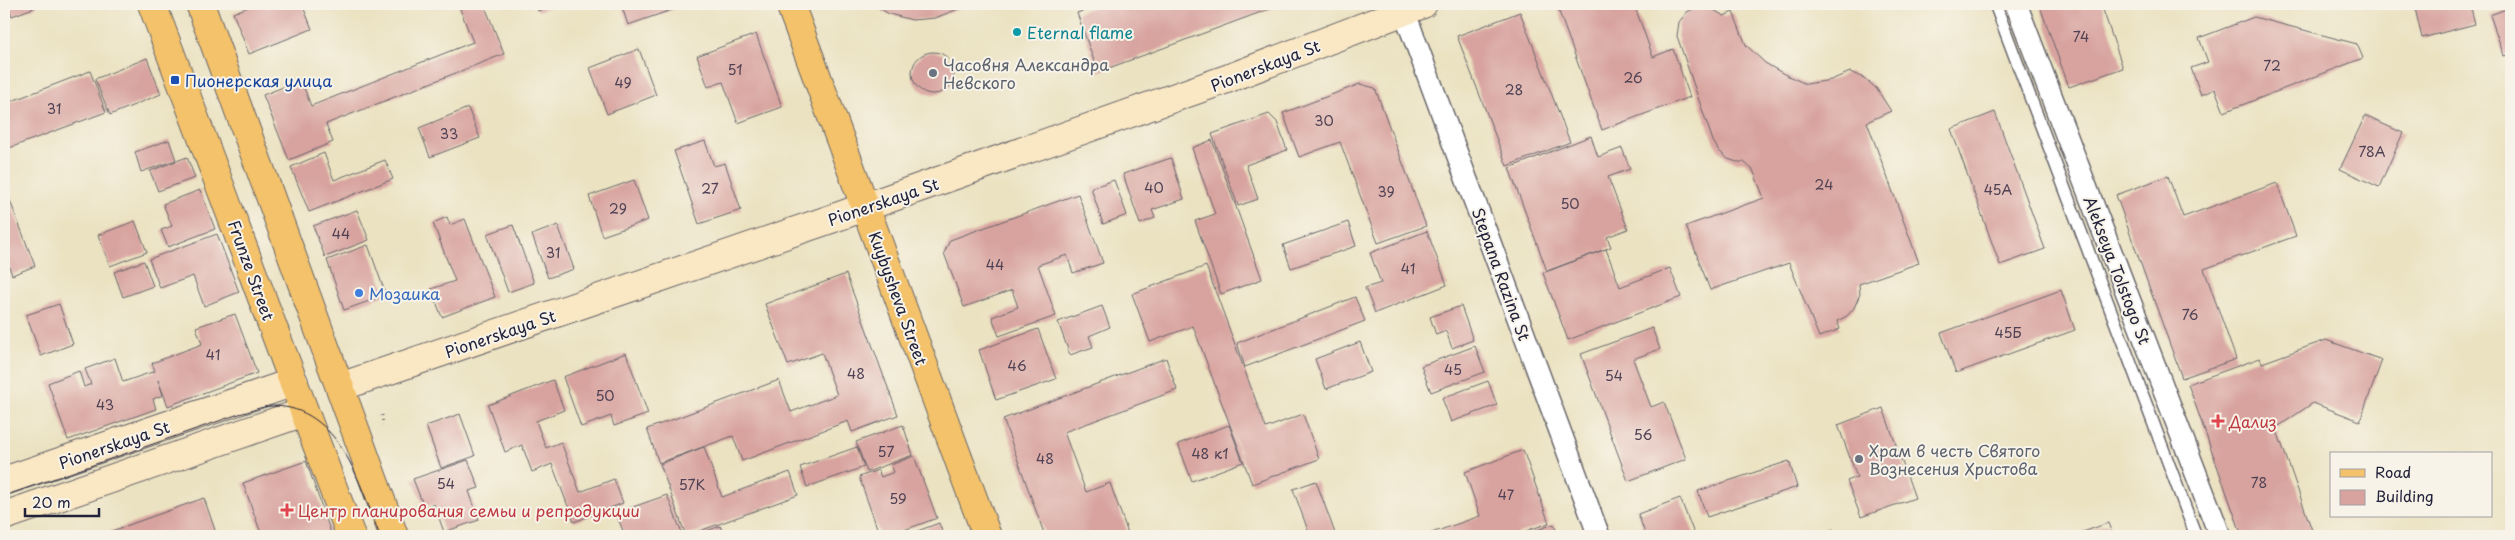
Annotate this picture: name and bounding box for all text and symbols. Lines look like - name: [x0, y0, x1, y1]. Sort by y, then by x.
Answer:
- place label: Eternal flame: [1027, 20, 1133, 44]
- marker: Eternal flame: [1011, 26, 1023, 38]
- house number: 74: [2073, 26, 2089, 47]
- street label: Pionerskaya St: [1207, 33, 1323, 97]
- place label: Часовня Александра Невского: [943, 52, 1109, 94]
- house number: 72: [2263, 55, 2281, 76]
- house number: 51: [728, 59, 742, 80]
- marker: Часовня Александра Невского: [927, 67, 939, 79]
- house number: 26: [1623, 67, 1643, 88]
- place label: Пионерская улица: [185, 68, 332, 92]
- house number: 49: [614, 72, 632, 93]
- marker: Пионерская улица: [169, 74, 181, 86]
- house number: 28: [1505, 79, 1523, 100]
- house number: 31: [47, 98, 61, 119]
- house number: 30: [1314, 110, 1334, 131]
- house number: 33: [440, 123, 458, 144]
- house number: 78А: [2358, 141, 2386, 162]
- street label: Pionerskaya St: [824, 171, 942, 231]
- house number: 24: [1815, 174, 1833, 195]
- house number: 40: [1144, 177, 1164, 198]
- house number: 27: [701, 178, 719, 199]
- house number: 45А: [1984, 179, 2013, 200]
- house number: 39: [1377, 181, 1395, 202]
- street label: Alekseya Tolstogo St: [2079, 192, 2157, 348]
- house number: 50: [1560, 193, 1580, 214]
- house number: 29: [609, 198, 627, 219]
- street label: Stepana Razina St: [1467, 204, 1537, 344]
- street label: Frunze Street: [223, 216, 281, 324]
- house number: 44: [332, 223, 350, 244]
- street label: Kuybysheva Street: [864, 228, 935, 369]
- house number: 31: [546, 242, 560, 263]
- house number: 44: [986, 254, 1004, 275]
- house number: 41: [1401, 258, 1415, 279]
- place label: Мозаика: [369, 281, 440, 305]
- marker: Мозаика: [353, 287, 365, 299]
- street label: Pionerskaya St: [441, 303, 559, 363]
- house number: 76: [2182, 304, 2199, 325]
- house number: 45Б: [1995, 322, 2022, 343]
- house number: 41: [206, 344, 220, 365]
- house number: 46: [1007, 355, 1027, 376]
- house number: 45: [1444, 359, 1462, 380]
- house number: 48: [847, 363, 865, 384]
- house number: 54: [1605, 365, 1623, 386]
- house number: 50: [595, 385, 615, 406]
- house number: 43: [96, 394, 114, 415]
- place label: Дализ: [2228, 409, 2277, 433]
- street label: Pionerskaya St: [55, 414, 173, 474]
- marker: Дализ: [2211, 414, 2225, 428]
- house number: 56: [1634, 424, 1653, 445]
- place label: Храм в честь Святого Вознесения Христова: [1869, 438, 2040, 480]
- house number: 57: [878, 441, 894, 462]
- house number: 48 к1: [1191, 443, 1229, 464]
- house number: 48: [1036, 448, 1054, 469]
- legend: [2330, 452, 2492, 518]
- marker: Храм в честь Святого Вознесения Христова: [1853, 453, 1865, 465]
- text: Road: [2375, 460, 2411, 483]
- house number: 78: [2251, 472, 2267, 493]
- house number: 54: [437, 473, 455, 494]
- house number: 57К: [679, 474, 705, 495]
- house number: 47: [1498, 484, 1515, 505]
- text: Building: [2375, 484, 2434, 507]
- scale bar: [25, 485, 99, 517]
- house number: 59: [889, 488, 907, 509]
- text: 20 m: [32, 490, 71, 513]
- place label: Центр планирования семьи и репродукции: [298, 498, 640, 522]
- marker: Центр планирования семьи и репродукции: [280, 503, 294, 517]

